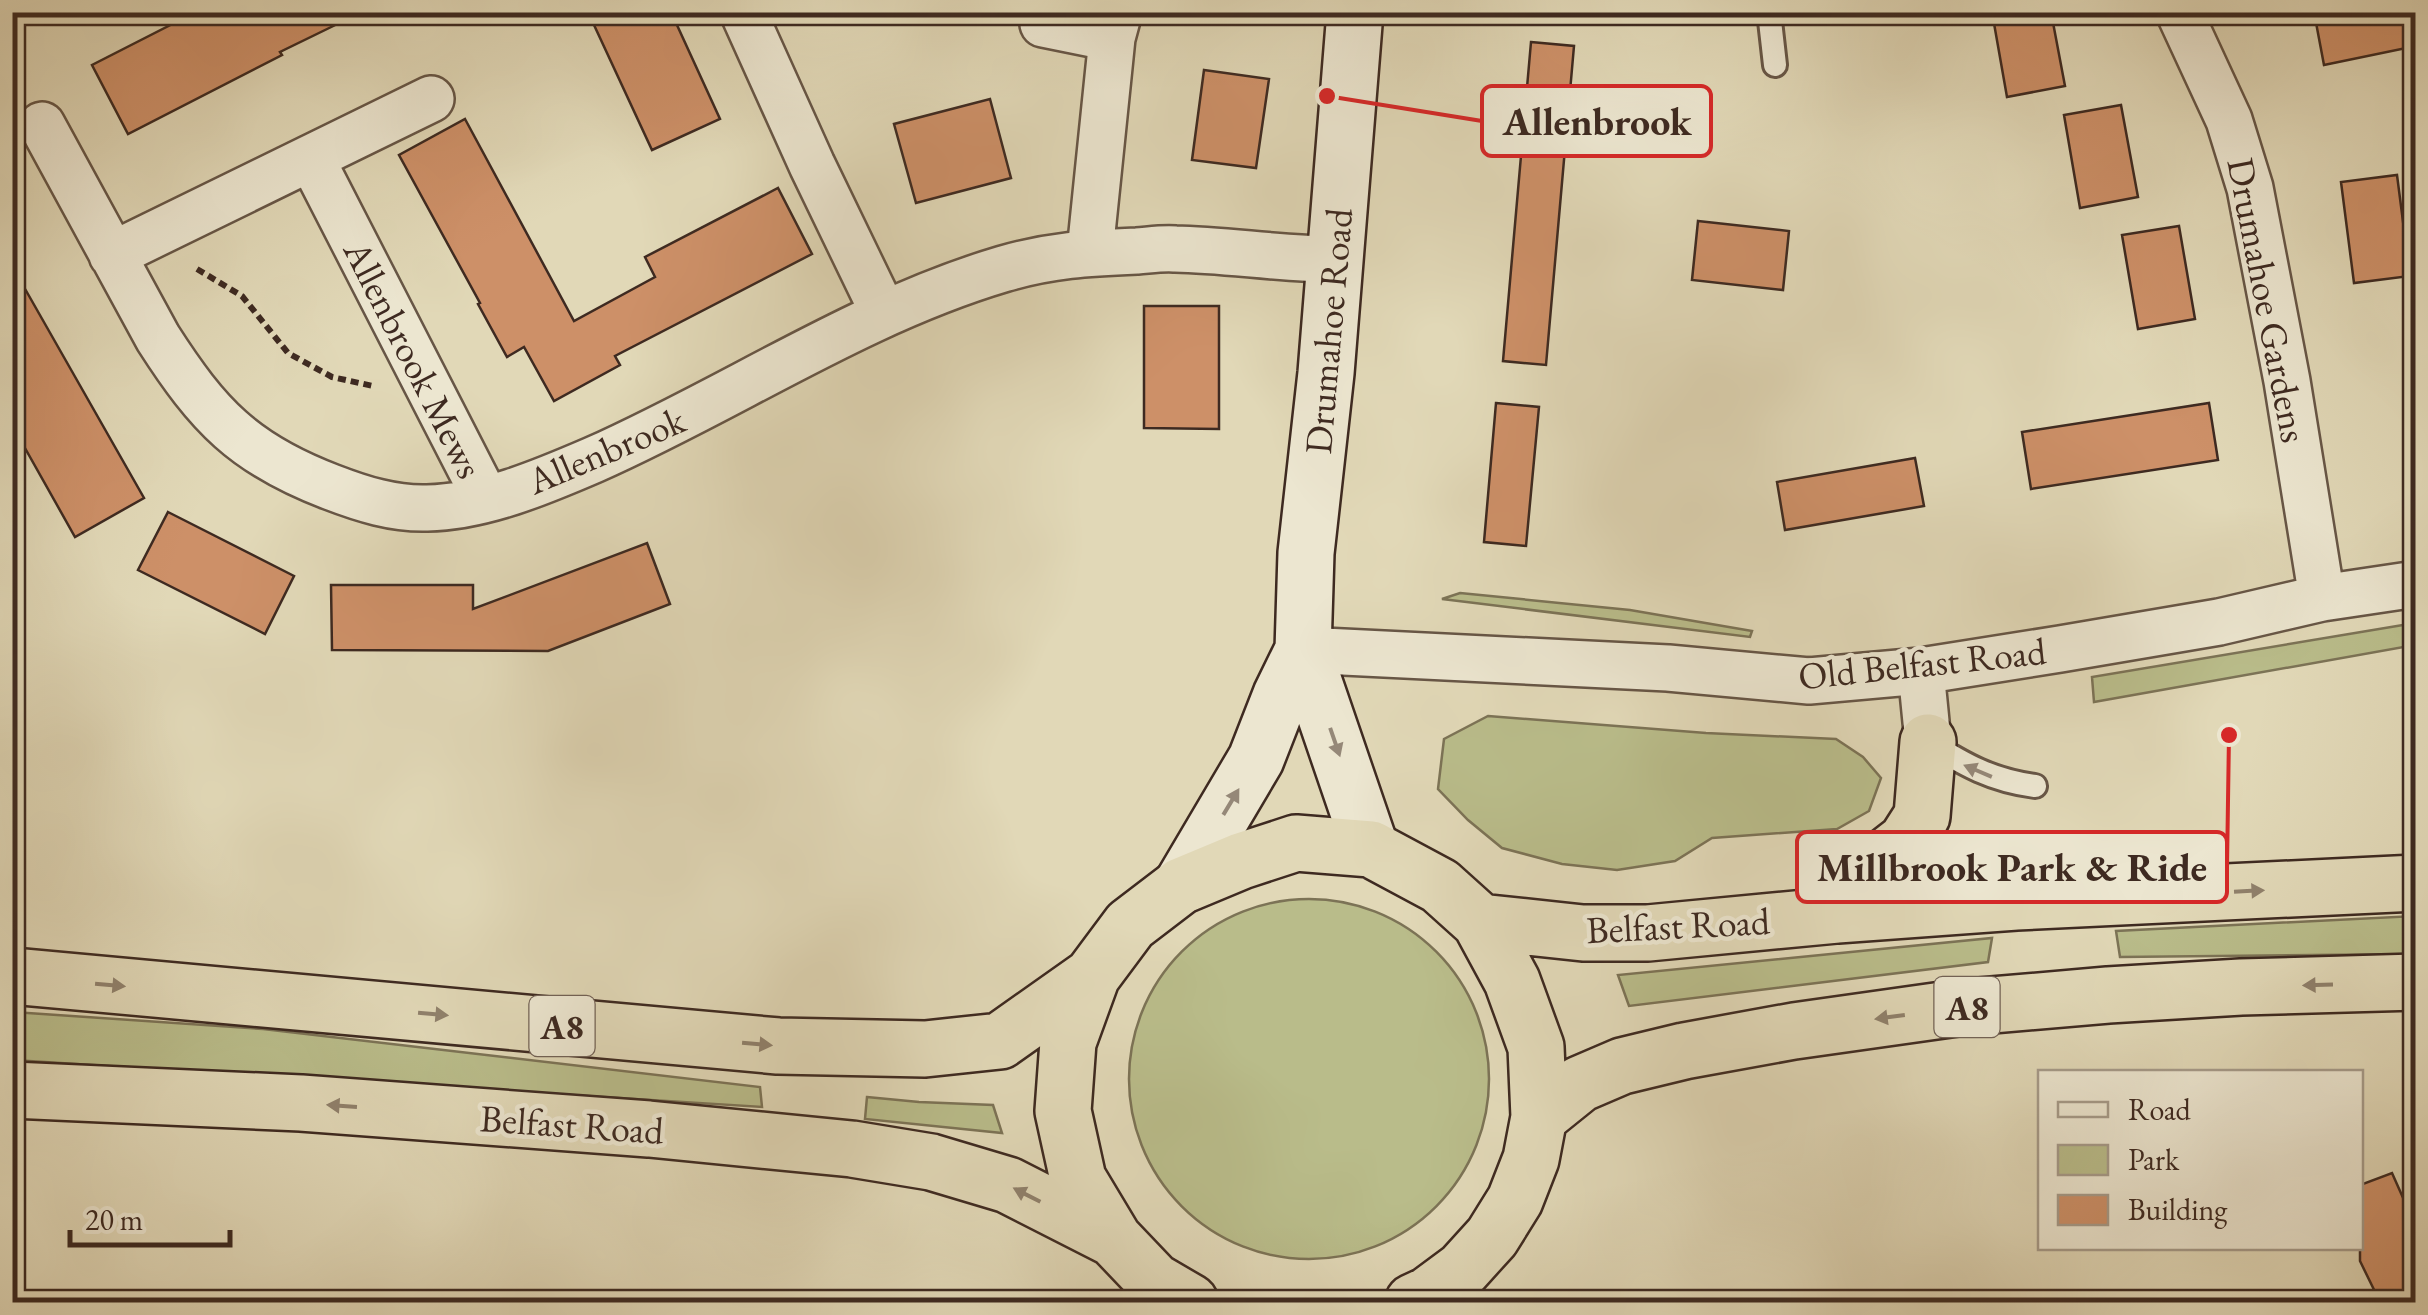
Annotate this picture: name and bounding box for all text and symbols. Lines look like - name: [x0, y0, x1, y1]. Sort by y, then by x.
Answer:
- callout: Allenbrook: [1482, 86, 1711, 156]
- text: Allenbrook: [1502, 95, 1693, 147]
- street label: Drumahoe Gardens: [2216, 154, 2320, 446]
- street label: Drumahoe Road: [1293, 205, 1363, 456]
- street label: Allenbrook Mews: [333, 231, 495, 486]
- street label: Allenbrook: [519, 394, 693, 505]
- street label: Old Belfast Road: [1796, 626, 2049, 700]
- one-way arrow: [1328, 728, 1343, 758]
- one-way arrow: [1963, 762, 1993, 778]
- one-way arrow: [1222, 788, 1239, 816]
- callout: Millbrook Park & Ride: [1797, 832, 2227, 902]
- text: Millbrook Park & Ride: [1817, 841, 2207, 893]
- one-way arrow: [2233, 883, 2265, 899]
- street label: Belfast Road: [1585, 896, 1772, 954]
- one-way arrow: [94, 977, 126, 993]
- road number: A8: [1934, 977, 2000, 1037]
- one-way arrow: [2302, 977, 2334, 993]
- road number: A8: [530, 996, 594, 1056]
- one-way arrow: [418, 1007, 450, 1023]
- one-way arrow: [1873, 1010, 1905, 1026]
- one-way arrow: [741, 1037, 773, 1053]
- legend: [2038, 1070, 2363, 1250]
- text: Road: [2128, 1090, 2192, 1129]
- street label: Belfast Road: [479, 1093, 666, 1155]
- one-way arrow: [326, 1098, 358, 1114]
- text: Park: [2128, 1140, 2180, 1179]
- scale bar: [70, 1185, 230, 1247]
- one-way arrow: [1012, 1187, 1041, 1204]
- text: Building: [2128, 1190, 2228, 1229]
- text: 20 m: [85, 1200, 143, 1239]

